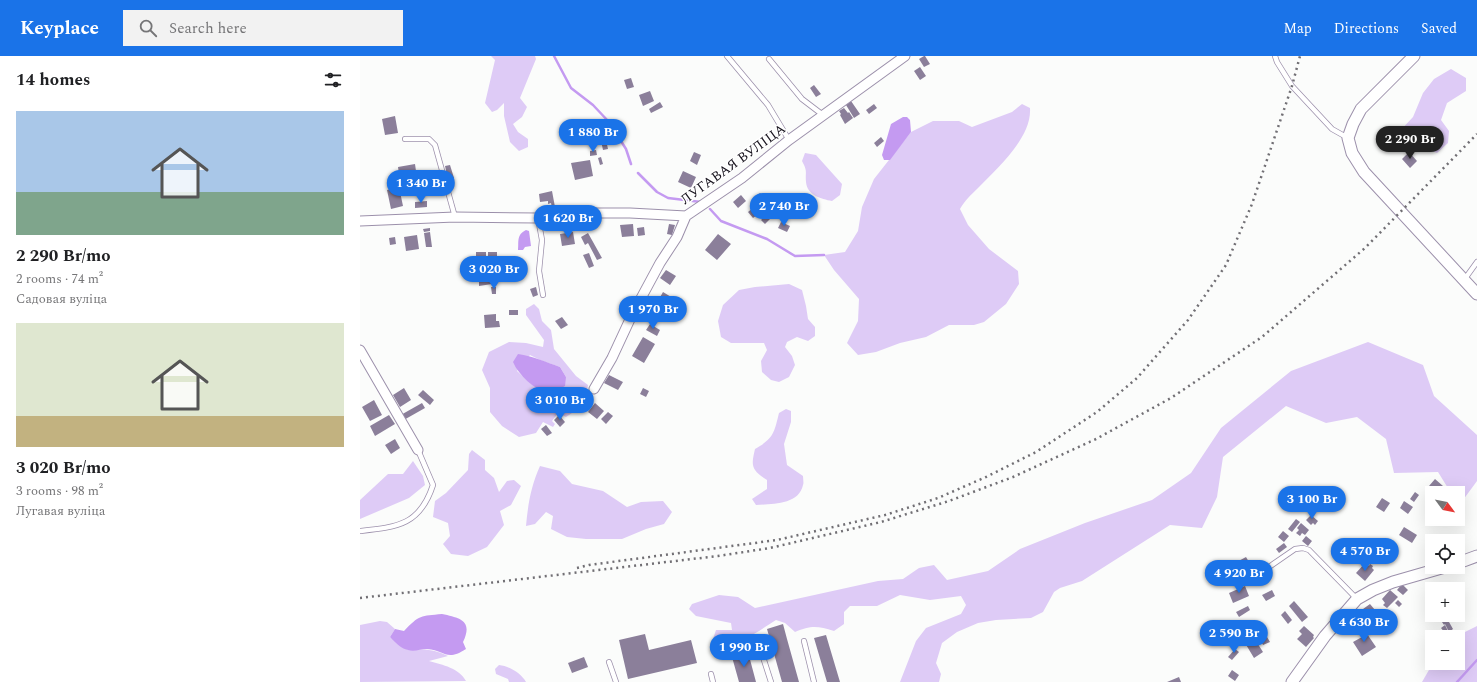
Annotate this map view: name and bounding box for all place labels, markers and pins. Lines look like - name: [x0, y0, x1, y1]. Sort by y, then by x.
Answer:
- pin: 1 880 Br: [552, 119, 634, 153]
- pin: 2 290 Br: [1369, 126, 1451, 160]
- pin: 1 340 Br: [380, 170, 462, 204]
- pin: 2 740 Br: [743, 193, 825, 227]
- pin: 1 620 Br: [527, 205, 609, 239]
- pin: 3 020 Br: [453, 256, 535, 290]
- pin: 1 970 Br: [612, 296, 694, 330]
- pin: 3 010 Br: [519, 387, 601, 421]
- pin: 3 100 Br: [1271, 486, 1353, 520]
- pin: 4 570 Br: [1324, 538, 1406, 572]
- pin: 4 920 Br: [1198, 560, 1280, 594]
- pin: 4 630 Br: [1323, 609, 1405, 643]
- pin: 2 590 Br: [1193, 620, 1275, 654]
- pin: 1 990 Br: [703, 634, 785, 668]

